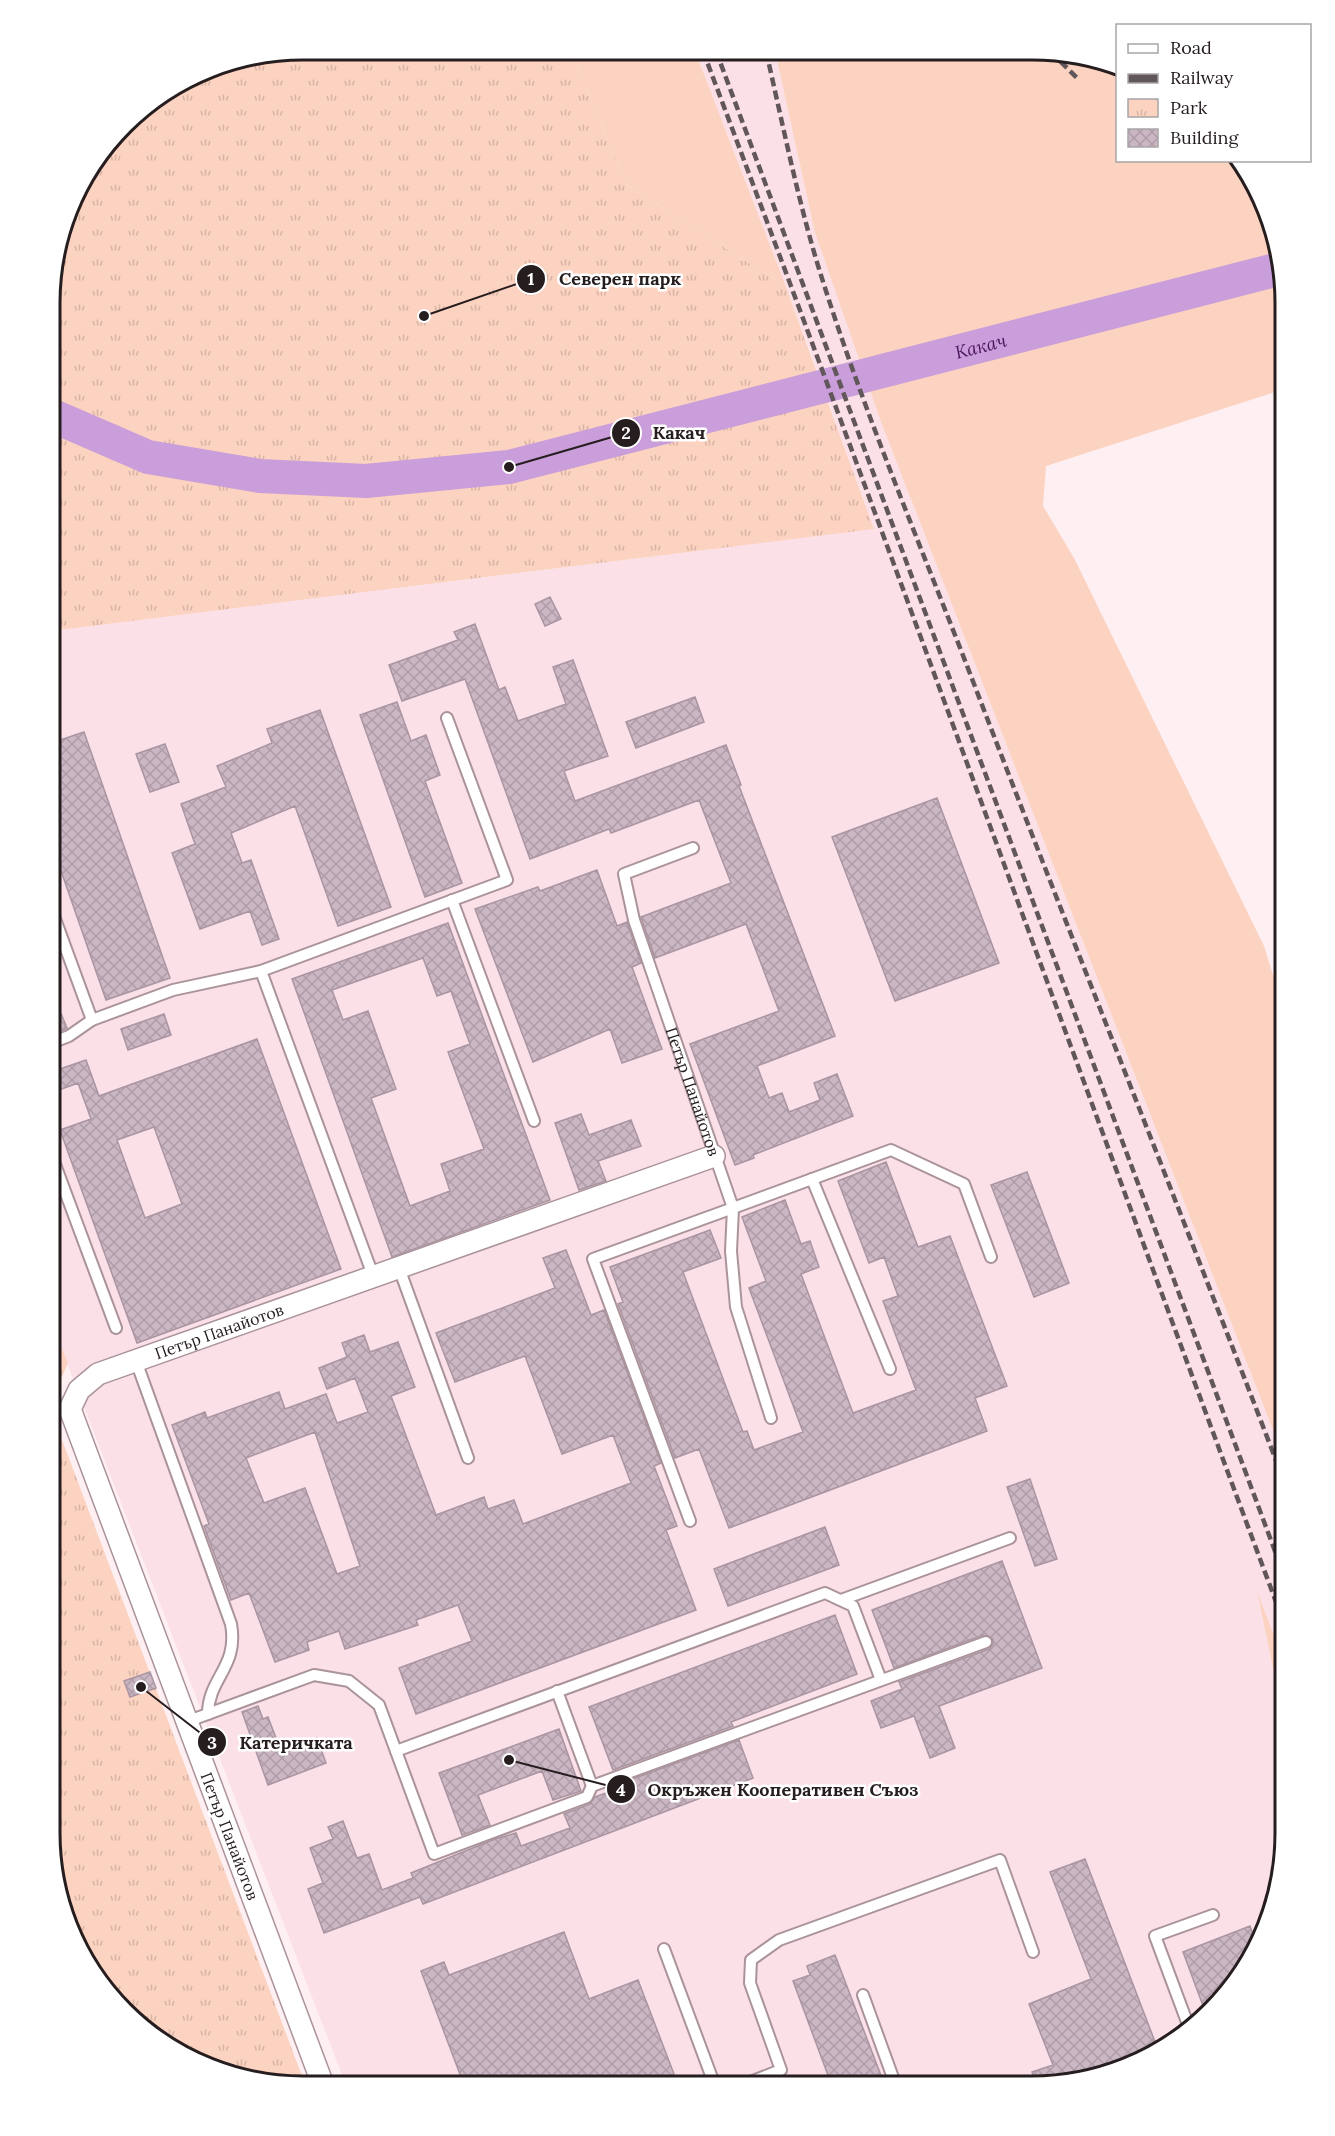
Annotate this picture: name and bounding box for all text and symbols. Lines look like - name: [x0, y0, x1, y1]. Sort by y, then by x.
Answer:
- legend: [1116, 24, 1311, 162]
- text: Road: [1170, 36, 1212, 59]
- text: Railway: [1170, 66, 1234, 89]
- text: Park: [1170, 96, 1208, 119]
- text: Building: [1170, 126, 1240, 149]
- callout: Северен парк: [516, 261, 693, 297]
- text: 1: [527, 267, 535, 290]
- text: Северен парк: [559, 267, 681, 290]
- water label: Какач: [952, 328, 1009, 363]
- callout: Какач: [611, 415, 718, 451]
- text: 2: [621, 421, 631, 444]
- text: Какач: [653, 421, 706, 444]
- street label: Петър Панайотов: [661, 1024, 724, 1159]
- street label: Петър Панайотов: [152, 1299, 286, 1363]
- callout: Катеричката: [197, 1724, 365, 1760]
- text: 3: [207, 1731, 217, 1754]
- text: Катеричката: [239, 1731, 353, 1754]
- street label: Петър Панайотов: [196, 1769, 264, 1903]
- callout: Окръжен Кооперативен Съюз: [606, 1771, 931, 1807]
- text: 4: [616, 1778, 626, 1801]
- text: Окръжен Кооперативен Съюз: [647, 1778, 919, 1801]

